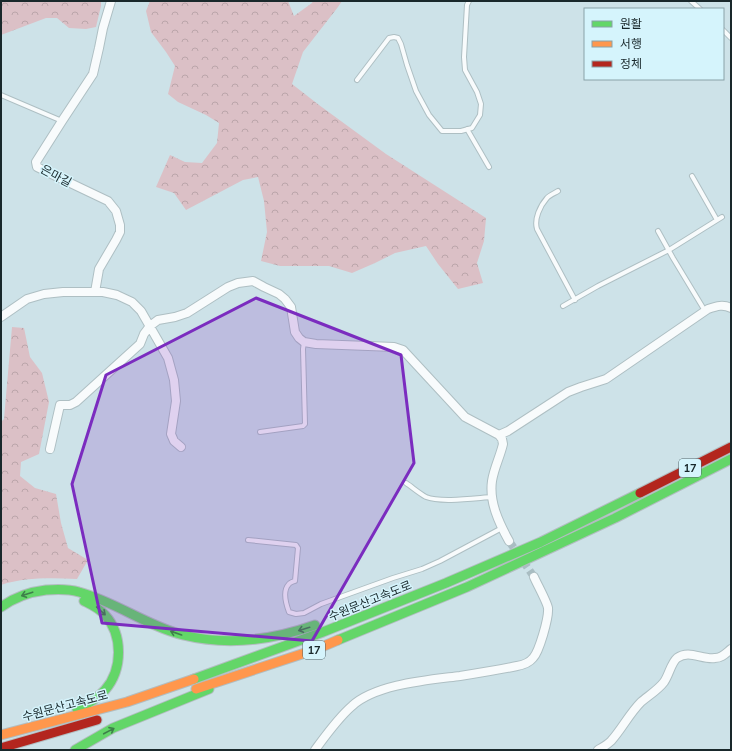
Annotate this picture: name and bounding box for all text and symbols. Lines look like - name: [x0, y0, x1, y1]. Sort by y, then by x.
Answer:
- legend: [584, 8, 724, 80]
- text: 원활: [620, 16, 642, 31]
- text: 서행: [620, 36, 642, 51]
- text: 정체: [620, 56, 642, 71]
- street label: 은마길: [38, 161, 74, 190]
- road number: 17: [679, 459, 701, 477]
- street label: 수원문산고속도로: [326, 577, 414, 624]
- one-way arrow: [21, 591, 34, 598]
- one-way arrow: [96, 607, 106, 616]
- one-way arrow: [298, 626, 311, 633]
- one-way arrow: [170, 629, 183, 636]
- road number: 17: [303, 641, 325, 659]
- street label: 수원문산고속도로: [20, 687, 109, 724]
- one-way arrow: [103, 726, 115, 734]

